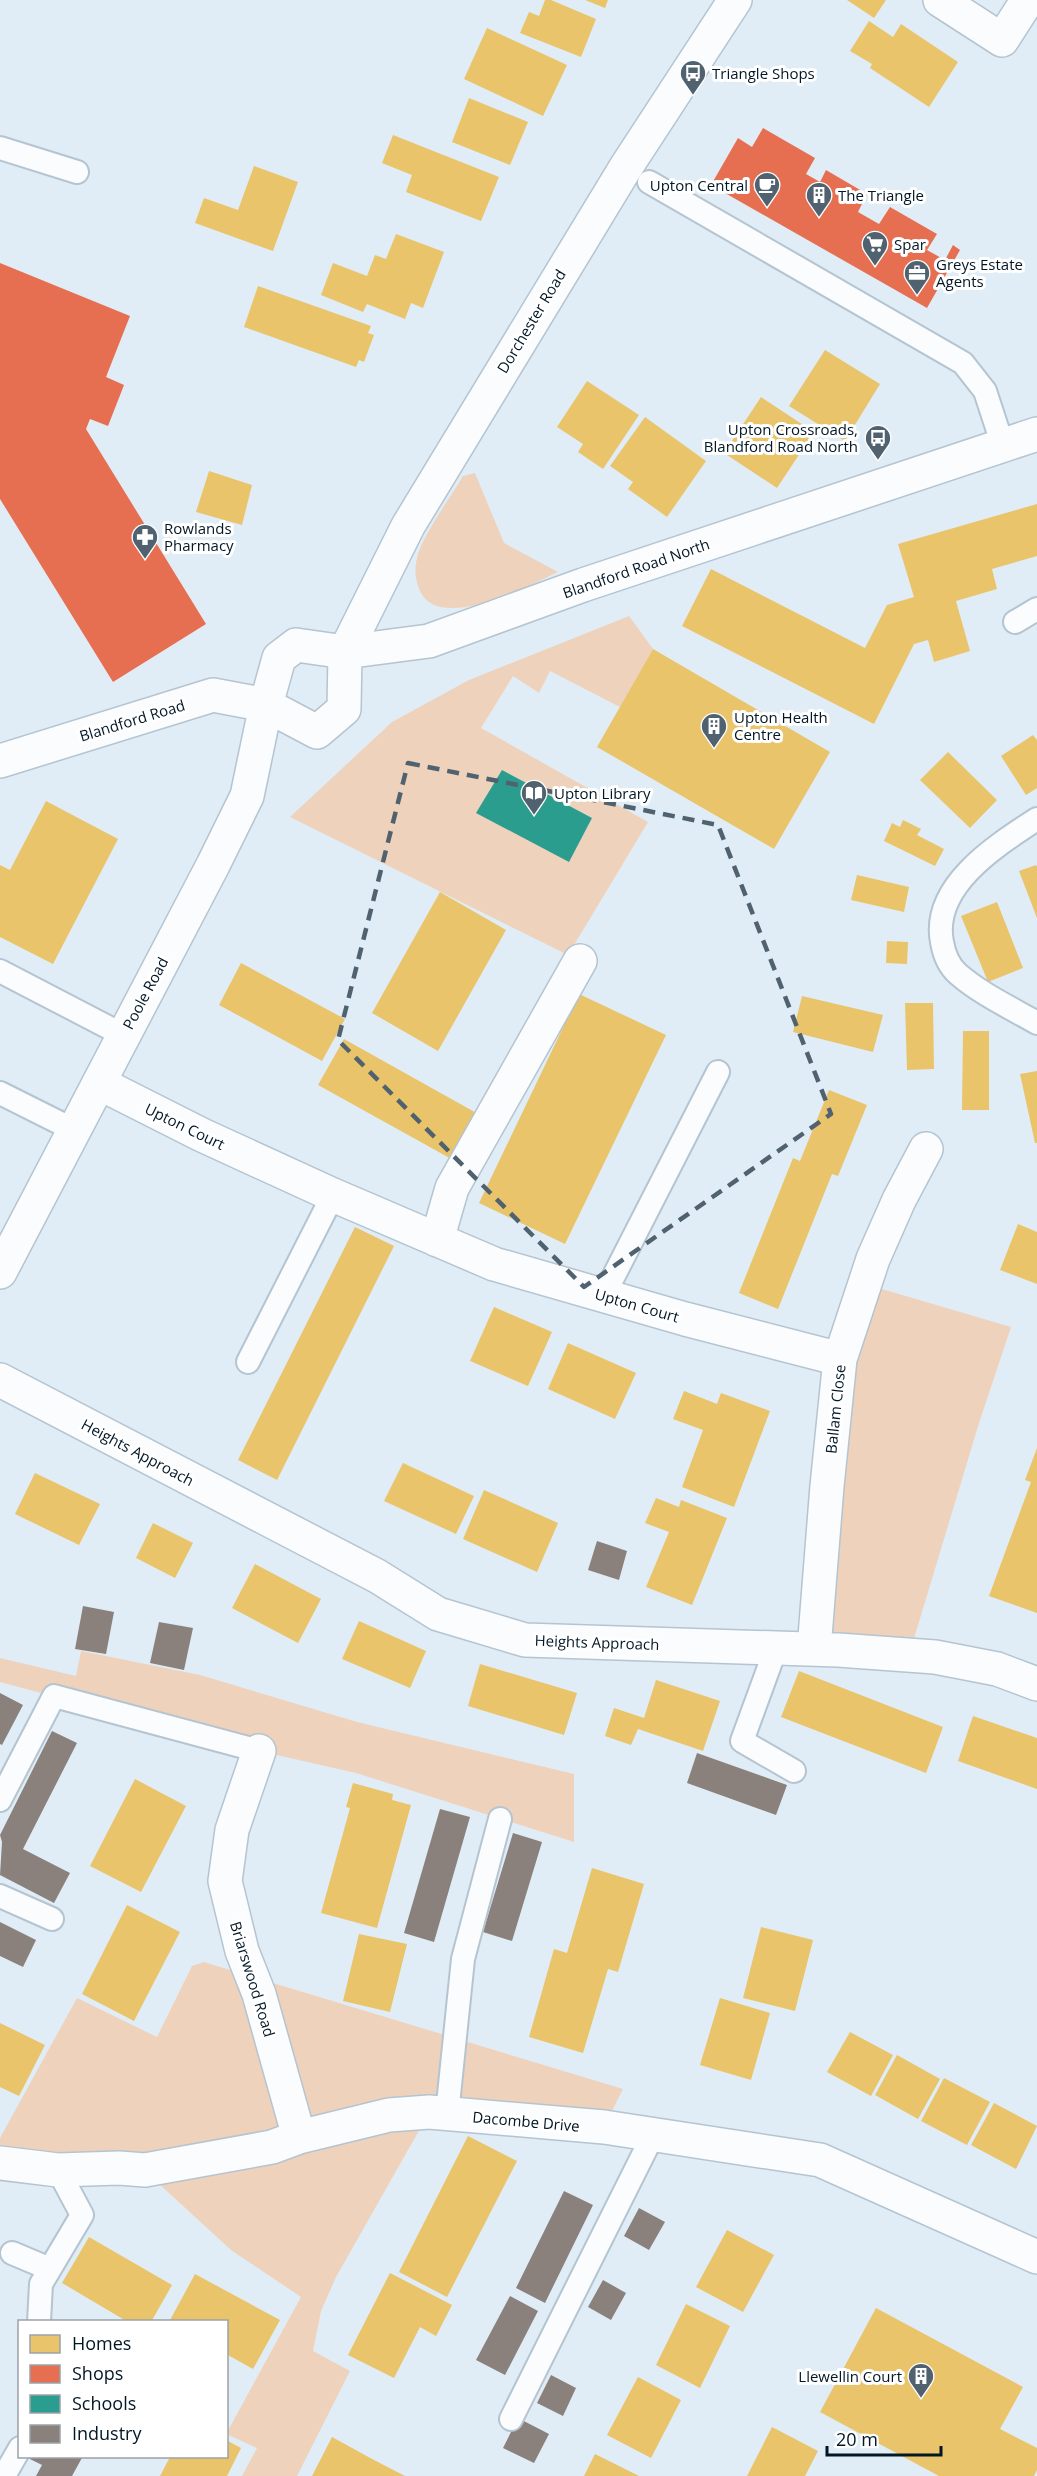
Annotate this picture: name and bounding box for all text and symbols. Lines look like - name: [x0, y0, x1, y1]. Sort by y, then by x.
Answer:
- bus stop icon: Triangle Shops: [678, 58, 708, 96]
- place label: Triangle Shops: [712, 63, 815, 83]
- cafe icon: Upton Central: [752, 170, 782, 208]
- place label: Upton Central: [650, 175, 748, 195]
- building icon: The Triangle: [804, 180, 834, 218]
- place label: The Triangle: [838, 185, 924, 205]
- supermarket icon: Spar: [860, 229, 890, 267]
- place label: Spar: [894, 234, 926, 254]
- place label: Greys Estate Agents: [936, 254, 1023, 291]
- office icon: Greys Estate Agents: [902, 258, 932, 296]
- street label: Dorchester Road: [492, 265, 570, 377]
- place label: Upton Crossroads, Blandford Road North: [704, 419, 858, 456]
- bus stop icon: Upton Crossroads, Blandford Road North: [863, 423, 893, 461]
- place label: Rowlands Pharmacy: [164, 518, 234, 555]
- pharmacy icon: Rowlands Pharmacy: [130, 522, 160, 560]
- street label: Blandford Road North: [560, 533, 712, 603]
- street label: Blandford Road: [77, 694, 187, 746]
- place label: Upton Health Centre: [734, 707, 828, 744]
- building icon: Upton Health Centre: [699, 711, 729, 749]
- library icon: Upton Library: [519, 778, 549, 816]
- place label: Upton Library: [554, 783, 651, 803]
- street label: Poole Road: [118, 953, 172, 1033]
- street label: Upton Court: [142, 1098, 228, 1154]
- street label: Upton Court: [593, 1283, 681, 1327]
- street label: Ballam Close: [820, 1363, 850, 1455]
- street label: Heights Approach: [78, 1414, 198, 1490]
- street label: Heights Approach: [534, 1630, 660, 1654]
- street label: Briarswood Road: [226, 1919, 280, 2039]
- street label: Dacombe Drive: [472, 2106, 580, 2136]
- legend: [18, 2320, 228, 2458]
- text: Homes: [72, 2331, 131, 2355]
- text: Shops: [72, 2361, 123, 2385]
- building icon: Llewellin Court: [906, 2361, 936, 2399]
- place label: Llewellin Court: [798, 2366, 902, 2386]
- text: Schools: [72, 2391, 136, 2415]
- scale bar: [827, 2419, 941, 2457]
- text: Industry: [72, 2421, 142, 2445]
- text: 20 m: [836, 2427, 878, 2451]

